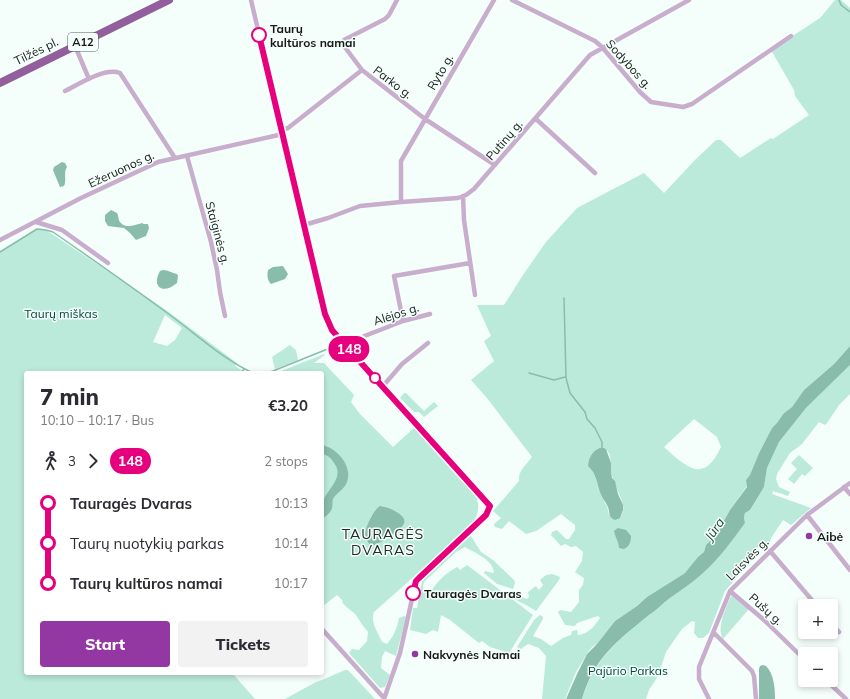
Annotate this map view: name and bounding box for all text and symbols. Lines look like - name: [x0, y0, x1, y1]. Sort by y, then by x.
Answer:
- place label: Taurų kultūros namai: [270, 21, 356, 50]
- marker: Taurų kultūros namai: [251, 27, 267, 43]
- road number: A12: [68, 33, 98, 51]
- street label: Tilžės pl.: [11, 34, 61, 68]
- street label: Sodybos g.: [603, 36, 655, 92]
- street label: Ryto g.: [424, 51, 456, 93]
- street label: Parko g.: [370, 62, 416, 102]
- street label: Putinų g.: [482, 117, 526, 163]
- street label: Ežeruonos g.: [86, 147, 156, 191]
- street label: Staiginės g.: [202, 200, 234, 266]
- street label: Alėjos g.: [371, 300, 421, 328]
- park label: Taurų miškas: [24, 306, 98, 321]
- line badge: 148: [326, 336, 372, 362]
- text: 148: [336, 340, 362, 358]
- unlabelled marker: [369, 372, 381, 384]
- text: 7 min: [40, 383, 99, 411]
- text: €3.20: [268, 396, 308, 415]
- text: 10:10 – 10:17 · Bus: [40, 412, 154, 428]
- icon: walk: [40, 450, 62, 472]
- icon: forward: [82, 450, 104, 472]
- text: 148: [118, 452, 143, 470]
- text: 3: [68, 453, 76, 469]
- text: 2 stops: [264, 453, 308, 469]
- text: Tauragės Dvaras: [70, 494, 192, 513]
- text: 10:13: [274, 495, 308, 511]
- water label: Jūra: [700, 514, 728, 544]
- district label: TAURAGĖS DVARAS: [342, 525, 424, 559]
- place label: Aibė: [817, 529, 844, 544]
- marker: Aibė: [804, 531, 814, 541]
- text: Taurų nuotykių parkas: [70, 534, 224, 553]
- street label: Laisvės g.: [722, 534, 772, 584]
- text: 10:14: [274, 535, 308, 551]
- text: Taurų kultūros namai: [70, 574, 222, 593]
- text: 10:17: [274, 575, 308, 591]
- marker: Tauragės Dvaras: [405, 585, 421, 601]
- place label: Tauragės Dvaras: [424, 586, 522, 601]
- street label: Pušų g.: [746, 590, 786, 628]
- map controls: [798, 599, 838, 687]
- button: +: [798, 599, 838, 639]
- button: Start: [40, 621, 170, 667]
- button: Tickets: [178, 621, 308, 667]
- place label: Nakvynės Namai: [423, 647, 520, 662]
- button: −: [798, 647, 838, 687]
- marker: Nakvynės Namai: [410, 649, 420, 659]
- park label: Pajūrio Parkas: [588, 663, 668, 678]

